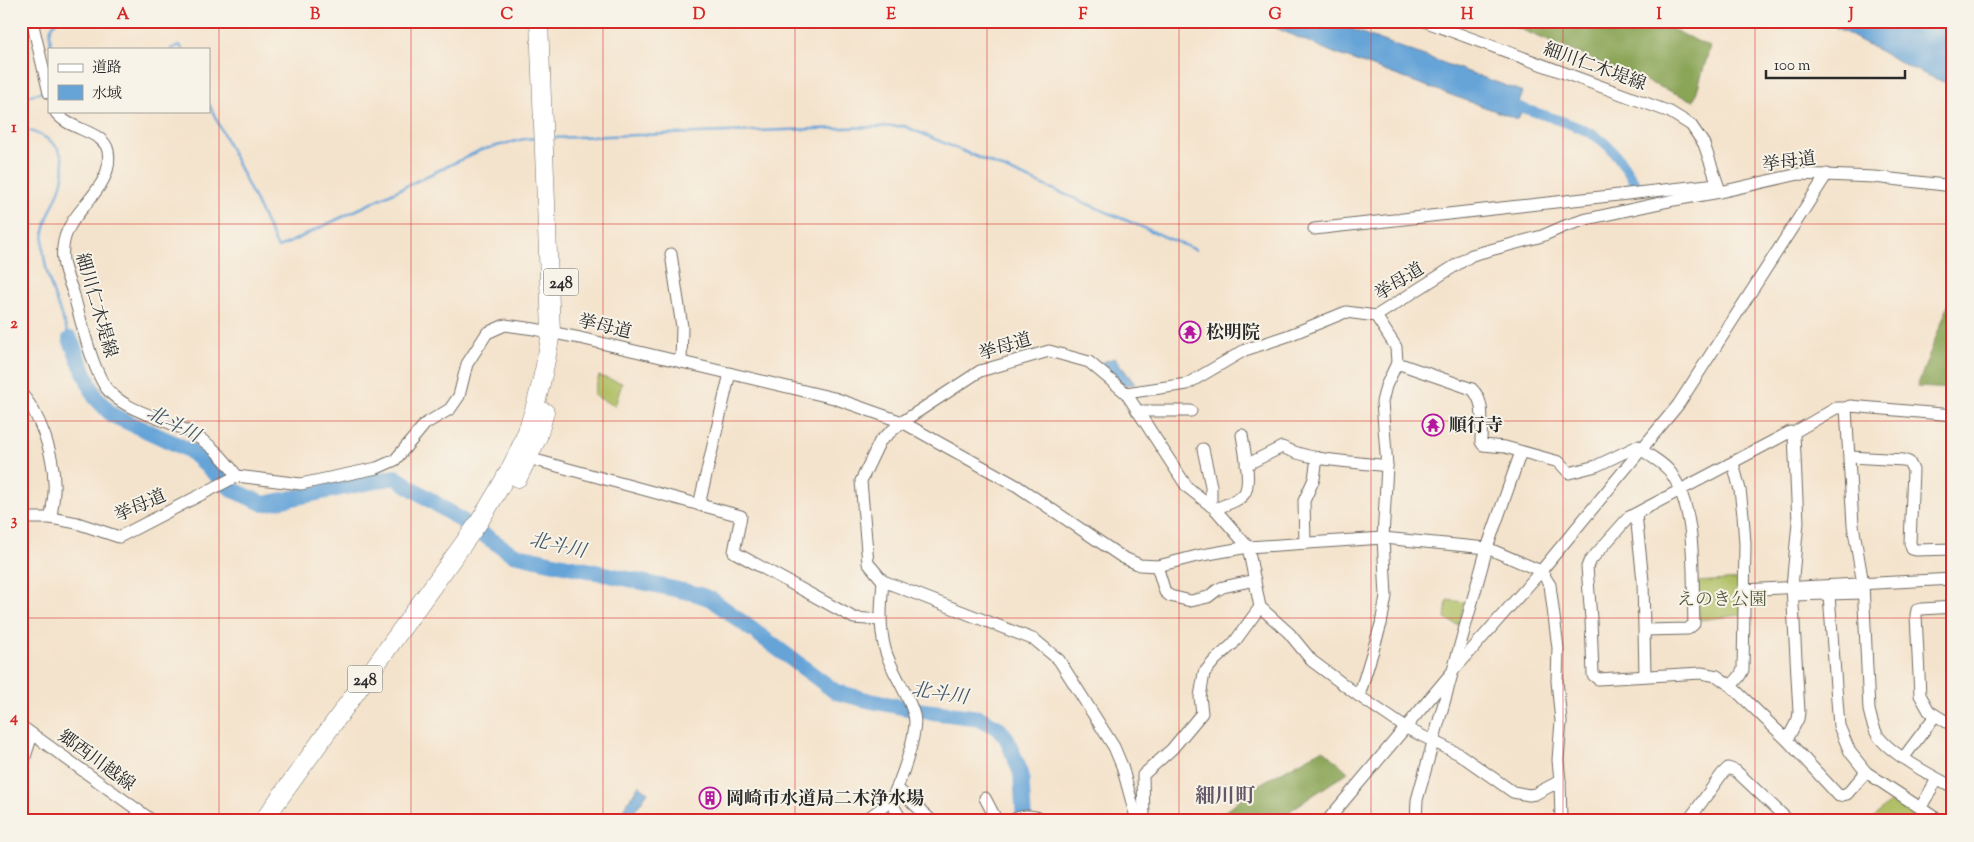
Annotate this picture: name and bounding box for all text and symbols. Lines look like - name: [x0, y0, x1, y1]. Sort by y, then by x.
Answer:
- text: A: [117, 4, 130, 27]
- text: B: [310, 4, 320, 27]
- text: C: [501, 4, 514, 27]
- text: D: [693, 4, 706, 27]
- text: E: [886, 4, 896, 27]
- text: F: [1079, 4, 1088, 27]
- text: G: [1268, 4, 1282, 27]
- text: H: [1461, 4, 1474, 27]
- text: I: [1656, 4, 1662, 27]
- text: J: [1847, 4, 1854, 27]
- street label: 細川仁木堤線: [1539, 37, 1650, 99]
- legend: [48, 48, 210, 112]
- scale bar: [1766, 48, 1905, 80]
- text: 100 m: [1774, 56, 1811, 77]
- text: 道路: [92, 58, 122, 79]
- text: 水域: [92, 84, 122, 105]
- text: 1: [11, 117, 17, 140]
- street label: 挙母道: [1761, 146, 1818, 180]
- street label: 細川仁木堤線: [68, 250, 122, 361]
- street label: 挙母道: [1370, 257, 1430, 308]
- road number: 248: [544, 268, 578, 296]
- street label: 挙母道: [575, 309, 634, 347]
- text: 2: [10, 313, 18, 336]
- temple icon: 松明院: [1178, 320, 1202, 344]
- place label: 松明院: [1206, 321, 1260, 347]
- street label: 挙母道: [976, 328, 1035, 368]
- water label: 北斗川: [141, 400, 206, 451]
- temple icon: 順行寺: [1421, 413, 1445, 437]
- place label: 順行寺: [1449, 414, 1503, 440]
- street label: 挙母道: [111, 484, 171, 530]
- text: 3: [11, 510, 18, 533]
- water label: 北斗川: [527, 527, 590, 566]
- park label: えのき公園: [1677, 588, 1767, 614]
- road number: 248: [348, 666, 382, 692]
- water label: 北斗川: [909, 677, 972, 713]
- text: 4: [9, 707, 18, 730]
- street label: 郷西川越線: [52, 725, 140, 799]
- district label: 細川町: [1195, 783, 1256, 812]
- building icon: 岡崎市水道局二木浄水場: [698, 786, 722, 810]
- place label: 岡崎市水道局二木浄水場: [726, 787, 924, 813]

